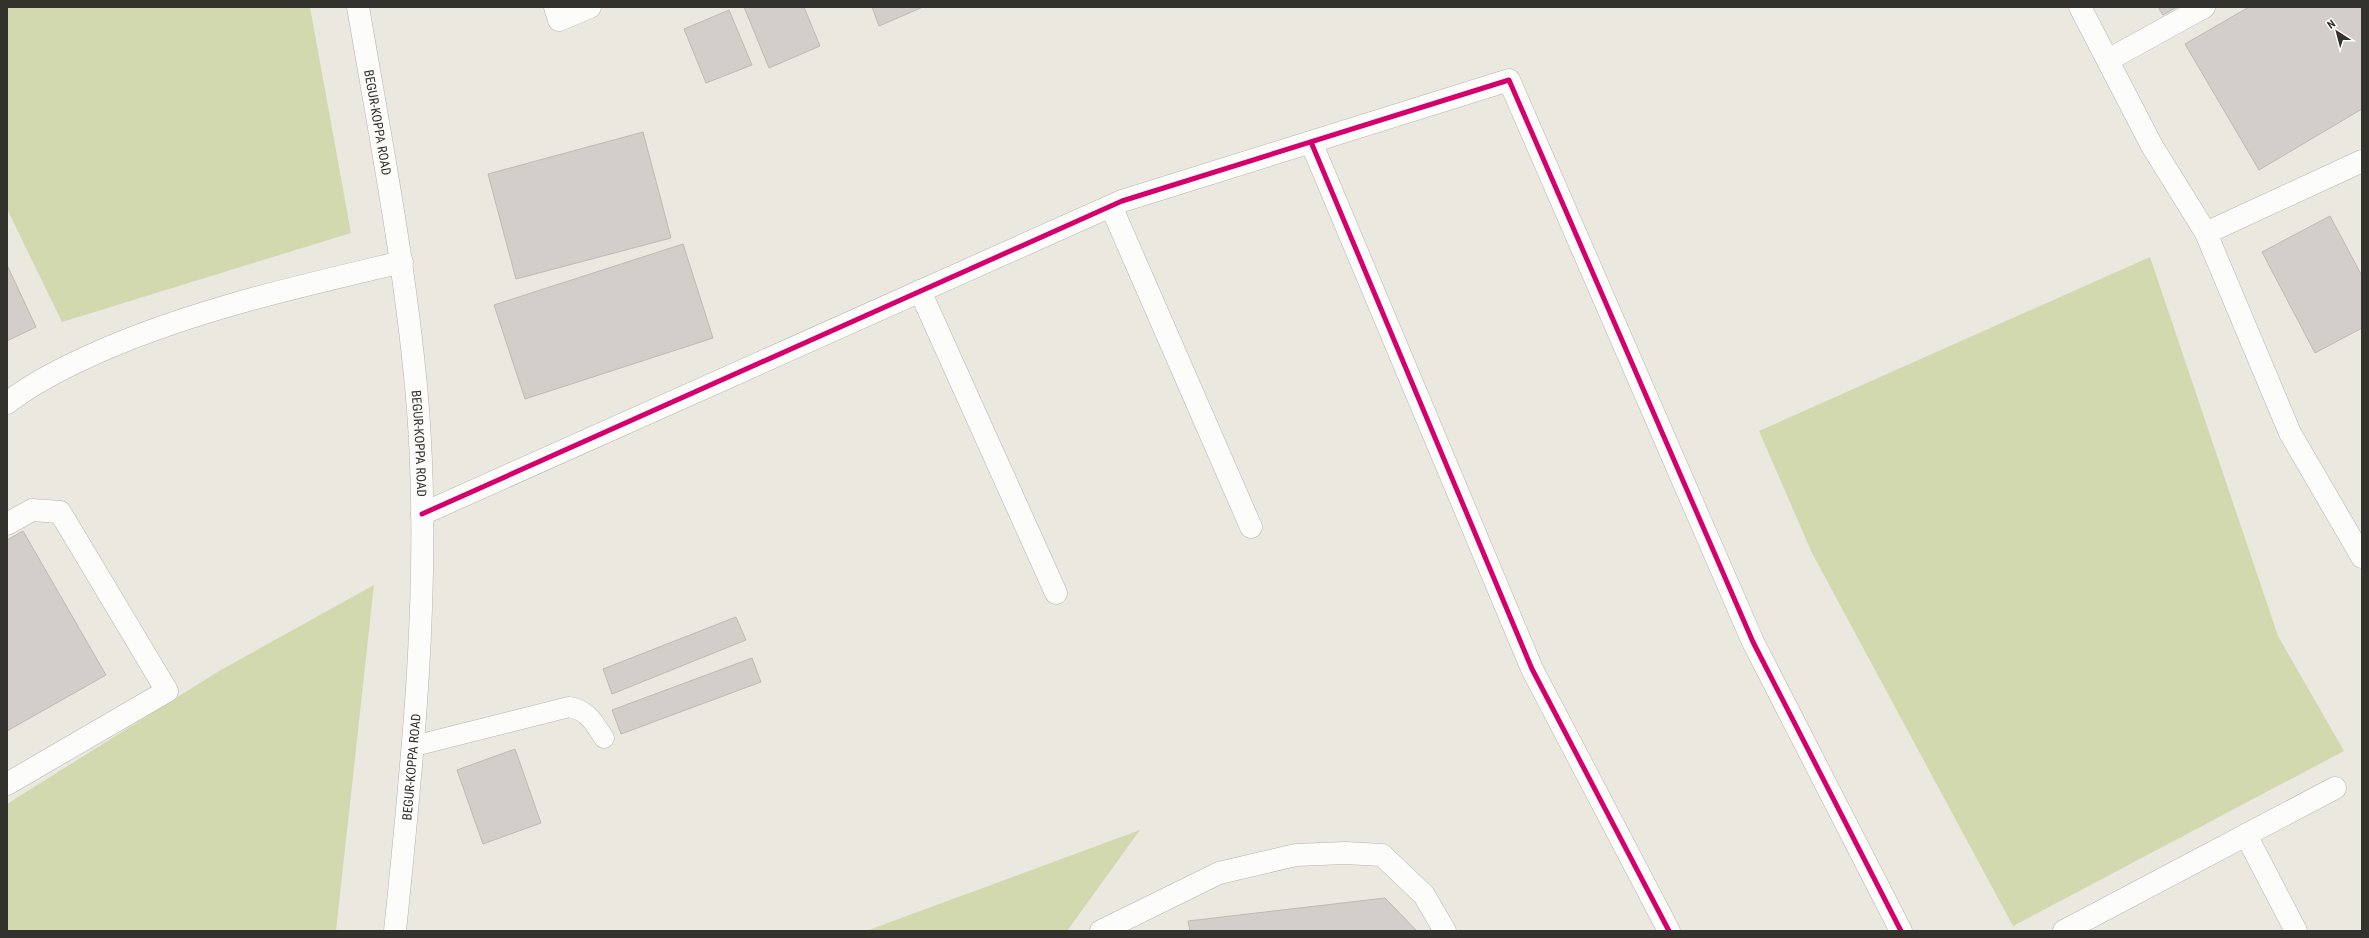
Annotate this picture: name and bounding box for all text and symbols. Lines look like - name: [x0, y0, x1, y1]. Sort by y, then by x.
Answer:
- north arrow: [2317, 12, 2357, 52]
- text: N: [2325, 17, 2338, 32]
- street label: BEGUR-KOPPA ROAD: [361, 68, 394, 176]
- street label: BEGUR-KOPPA ROAD: [408, 389, 429, 497]
- street label: BEGUR-KOPPA ROAD: [399, 713, 424, 821]

